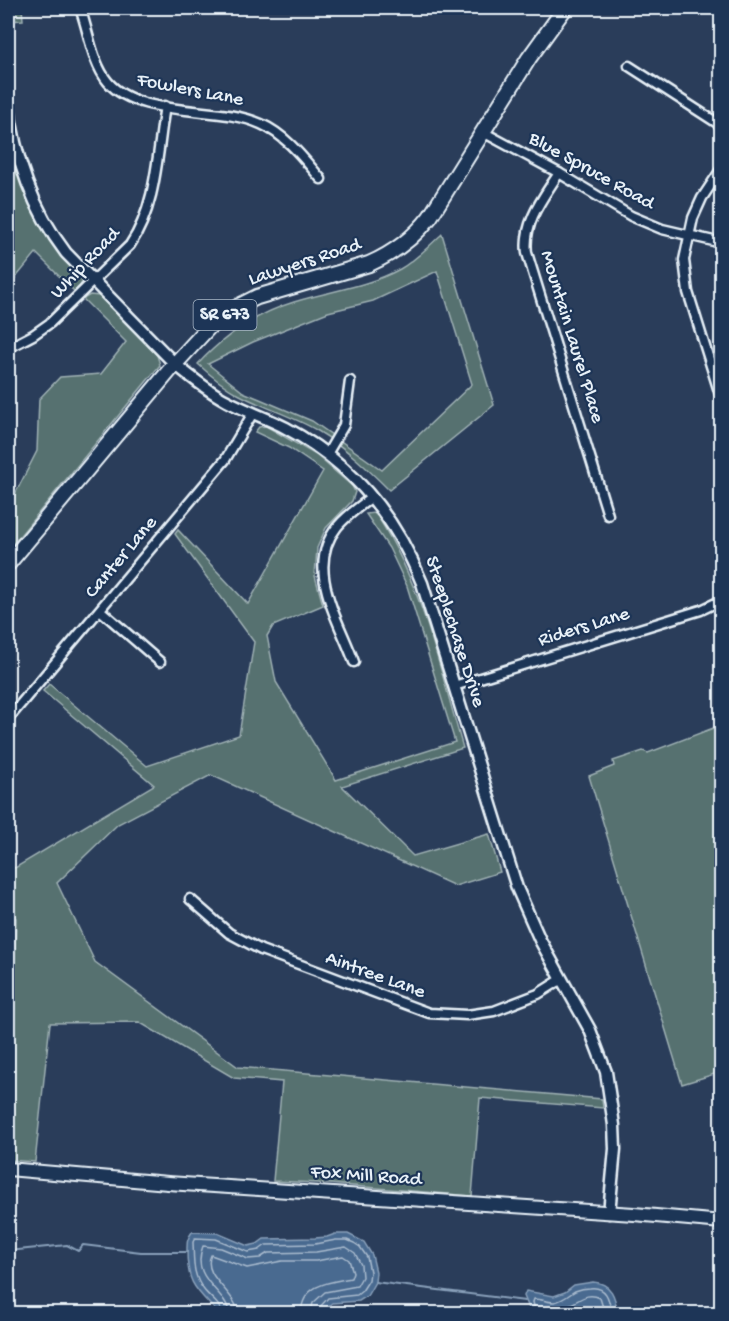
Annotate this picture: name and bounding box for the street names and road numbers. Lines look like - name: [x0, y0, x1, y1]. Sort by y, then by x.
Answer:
- street label: Fowlers Lane: [134, 69, 246, 113]
- street label: Blue Spruce Road: [523, 127, 660, 217]
- street label: Whip Road: [46, 222, 127, 304]
- street label: Lawyers Road: [246, 233, 366, 292]
- street label: Mountain Laurel Place: [534, 248, 608, 427]
- road number: SR 673: [194, 300, 256, 330]
- street label: Canter Lane: [81, 512, 163, 604]
- street label: Steeplechase Drive: [419, 554, 489, 711]
- street label: Riders Lane: [536, 603, 633, 653]
- street label: Aintree Lane: [322, 947, 429, 1005]
- street label: Fox Mill Road: [309, 1162, 425, 1193]

